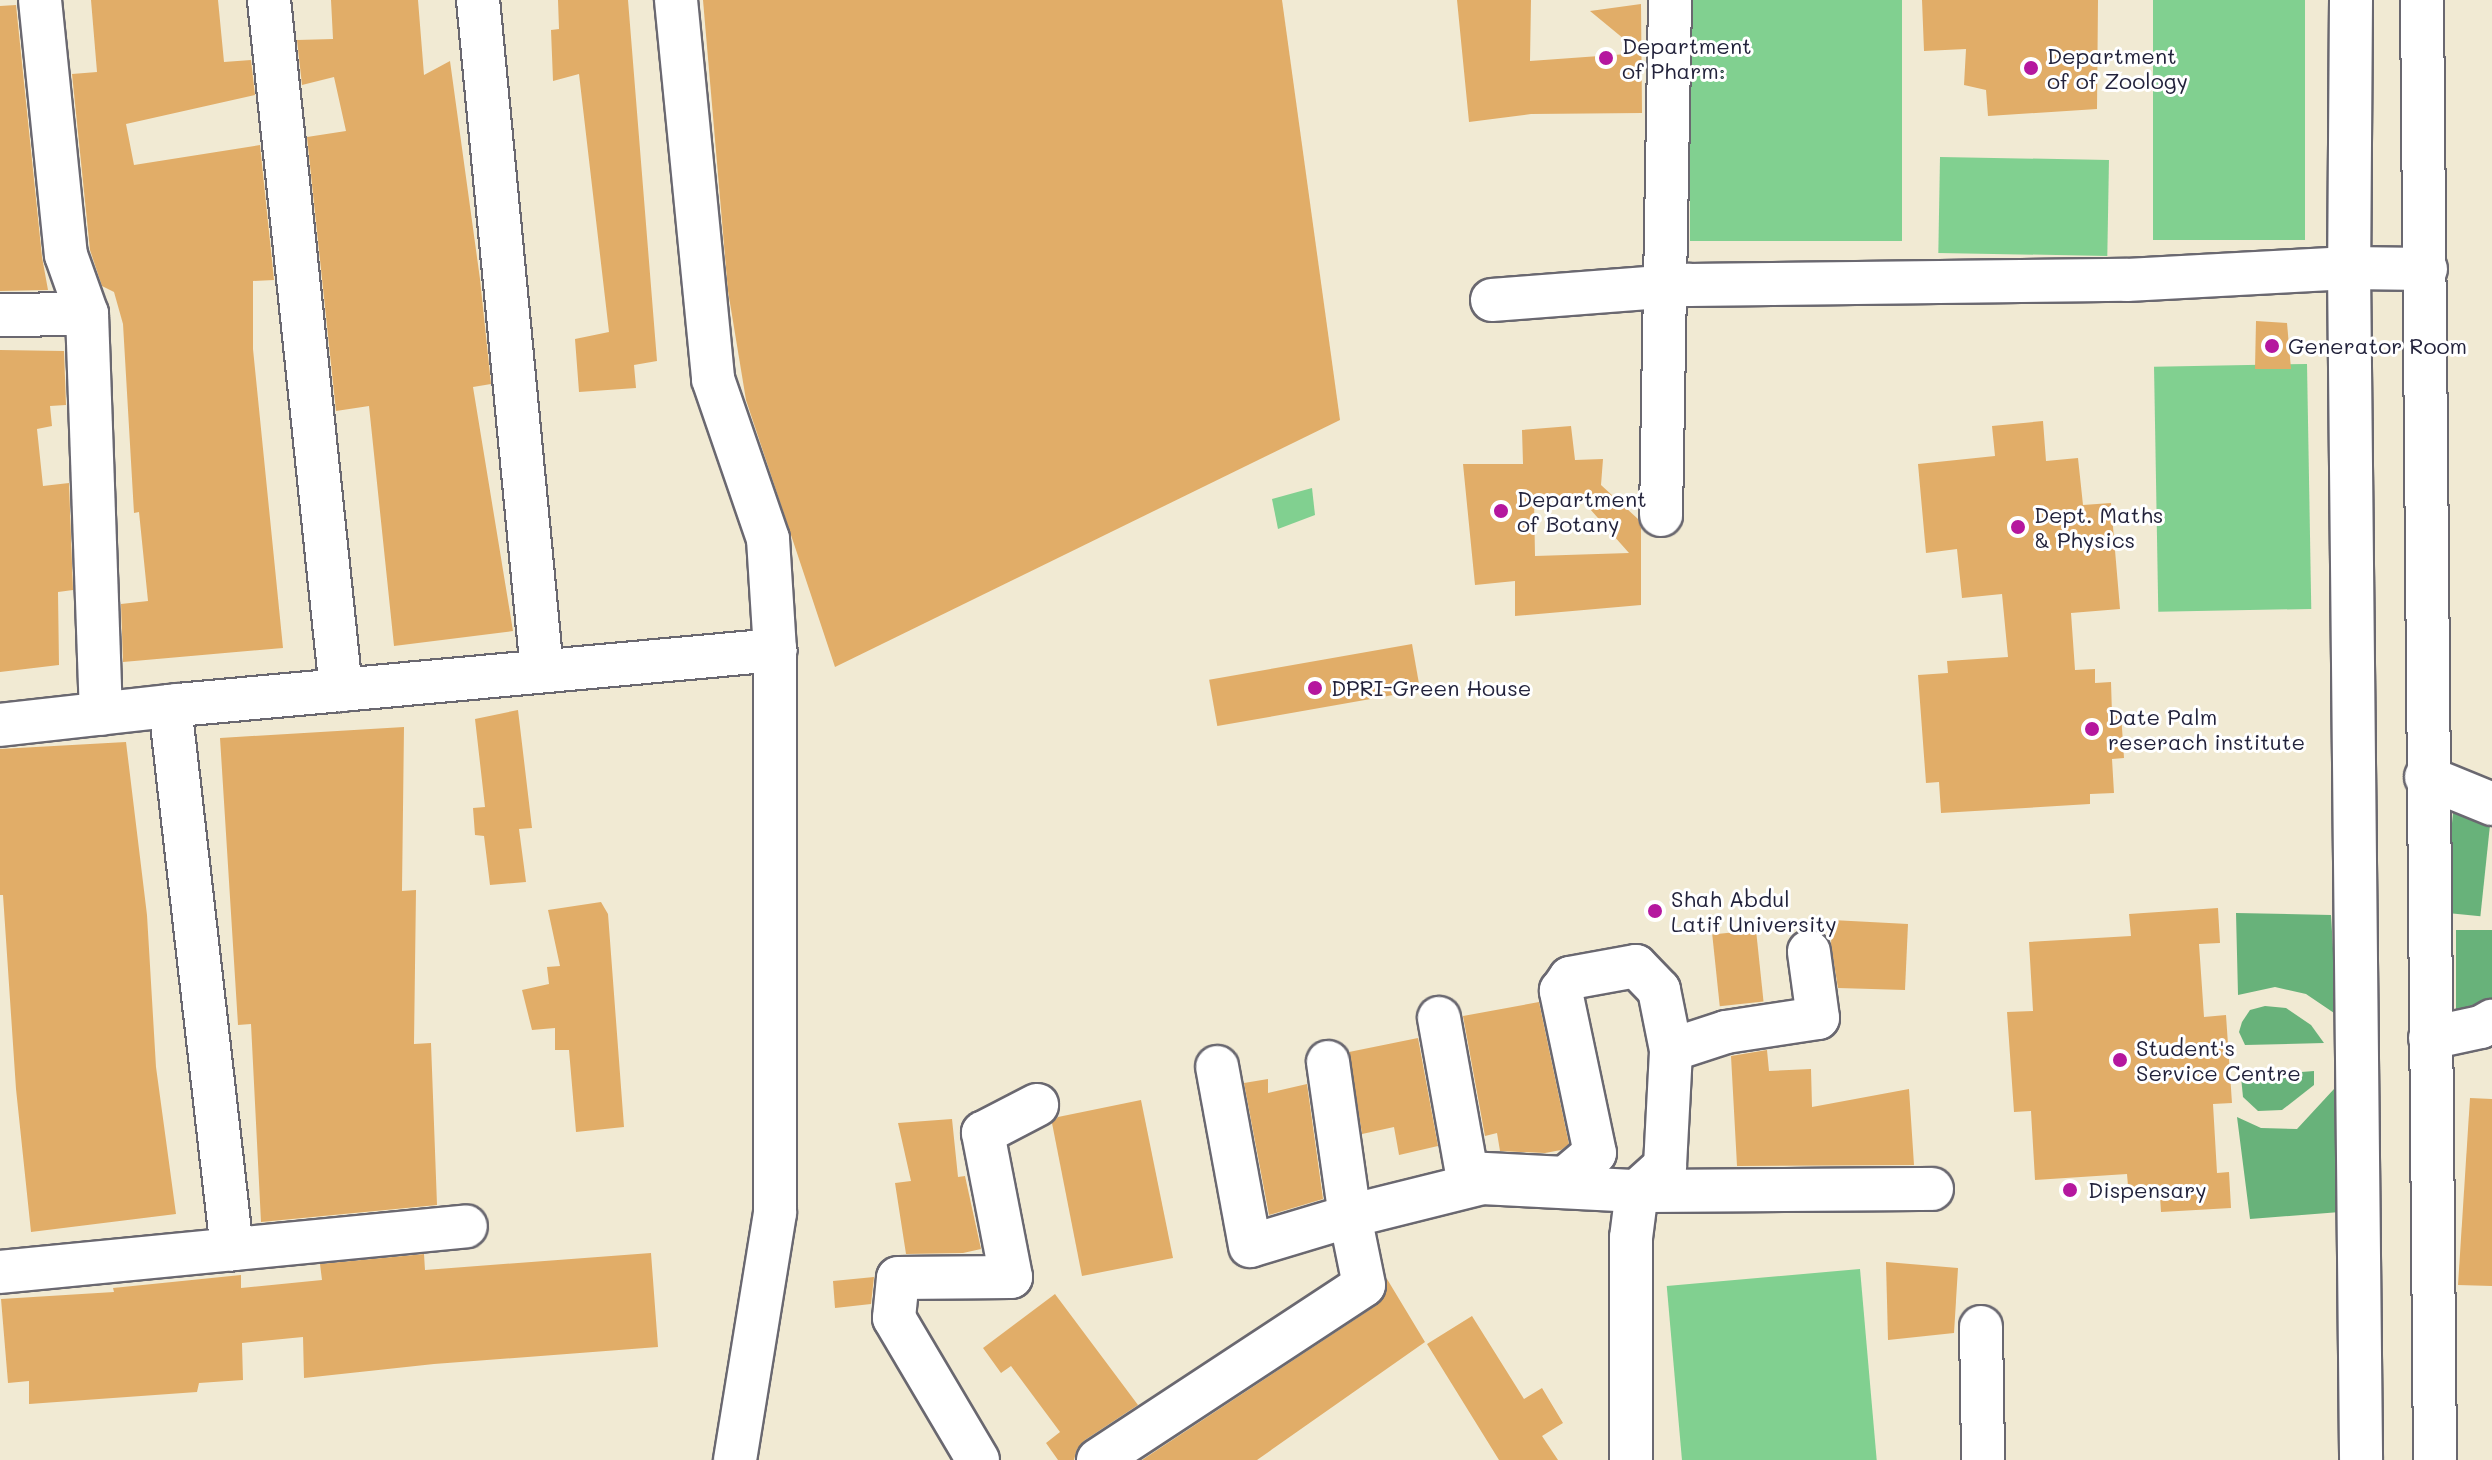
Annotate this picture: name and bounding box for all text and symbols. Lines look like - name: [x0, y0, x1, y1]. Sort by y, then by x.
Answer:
- place label: Department of Pharm:: [1622, 32, 1752, 84]
- place label: Department of of Zoology: [2047, 42, 2188, 94]
- marker: Department of Pharm:: [1597, 49, 1615, 67]
- marker: Department of of Zoology: [2022, 59, 2040, 77]
- place label: Generator Room: [2288, 333, 2467, 359]
- marker: Generator Room: [2263, 337, 2281, 355]
- place label: Department of Botany: [1517, 485, 1647, 536]
- place label: Dept. Maths & Physics: [2034, 501, 2164, 552]
- marker: Department of Botany: [1492, 502, 1510, 520]
- marker: Dept. Maths & Physics: [2009, 518, 2027, 536]
- place label: DPRI-Green House: [1331, 675, 1531, 701]
- marker: DPRI-Green House: [1306, 679, 1324, 697]
- place label: Date Palm reserach institute: [2108, 703, 2305, 754]
- marker: Date Palm reserach institute: [2083, 720, 2101, 738]
- place label: Shah Abdul Latif University: [1671, 885, 1837, 936]
- marker: Shah Abdul Latif University: [1646, 902, 1664, 920]
- place label: Student's Service Centre: [2136, 1034, 2301, 1086]
- marker: Student's Service Centre: [2111, 1051, 2129, 1069]
- place label: Dispensary: [2088, 1177, 2207, 1203]
- marker: Dispensary: [2059, 1179, 2081, 1201]

